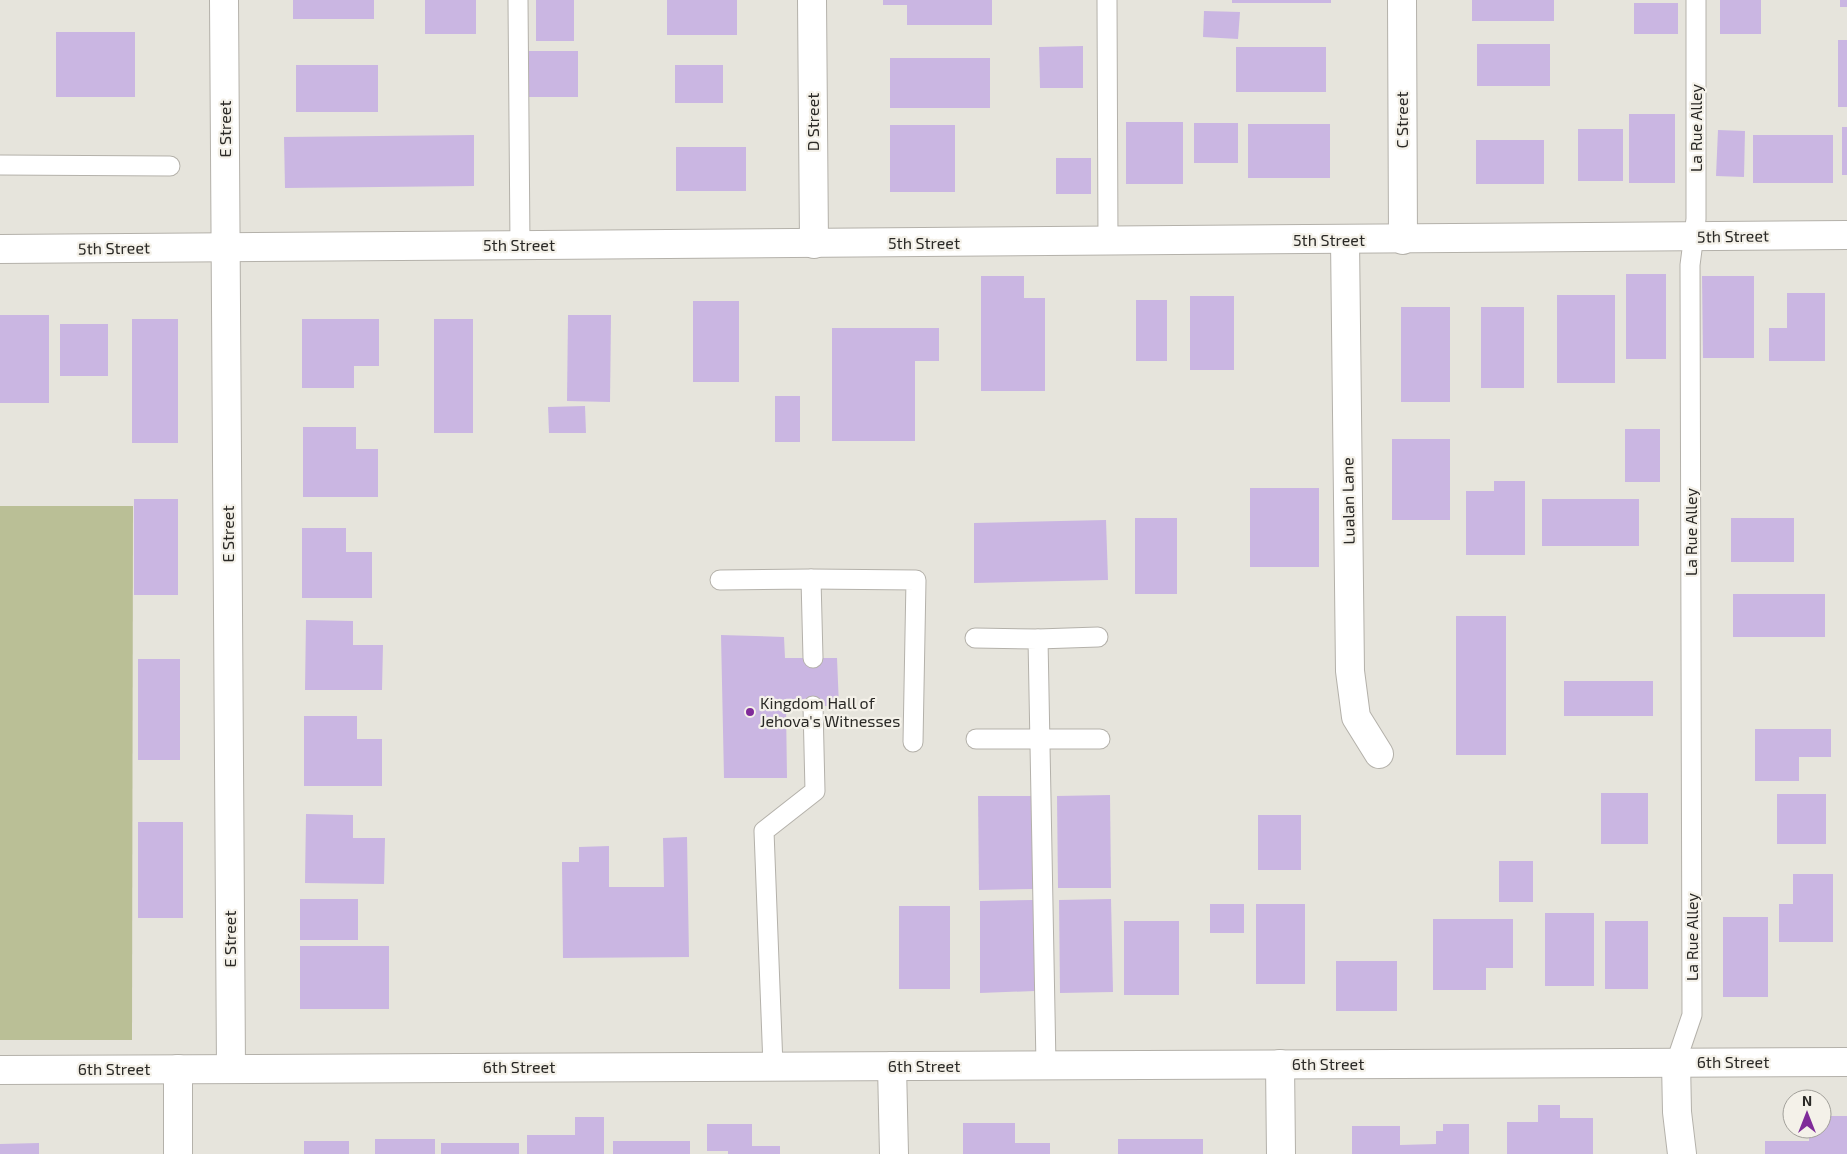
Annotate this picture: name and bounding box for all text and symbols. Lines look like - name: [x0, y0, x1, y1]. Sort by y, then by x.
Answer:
- street label: La Rue Alley: [1686, 84, 1705, 172]
- street label: C Street: [1392, 91, 1411, 149]
- street label: D Street: [803, 93, 822, 151]
- street label: E Street: [215, 101, 234, 158]
- street label: 5th Street: [1697, 225, 1769, 246]
- street label: 5th Street: [1293, 230, 1365, 249]
- street label: 5th Street: [888, 233, 960, 252]
- street label: 5th Street: [483, 235, 555, 254]
- street label: 5th Street: [78, 237, 150, 258]
- street label: Lualan Lane: [1337, 457, 1358, 545]
- street label: La Rue Alley: [1681, 488, 1700, 576]
- street label: E Street: [218, 506, 237, 563]
- place label: Kingdom Hall of Jehova's Witnesses: [760, 693, 900, 730]
- marker: Kingdom Hall of Jehova's Witnesses: [744, 706, 756, 718]
- street label: La Rue Alley: [1682, 893, 1701, 981]
- street label: E Street: [220, 911, 239, 968]
- street label: 6th Street: [1697, 1052, 1769, 1071]
- street label: 6th Street: [1292, 1054, 1364, 1073]
- street label: 6th Street: [888, 1056, 960, 1075]
- street label: 6th Street: [483, 1057, 555, 1076]
- street label: 6th Street: [78, 1059, 150, 1078]
- north arrow: [1782, 1089, 1832, 1139]
- text: N: [1802, 1092, 1812, 1109]

